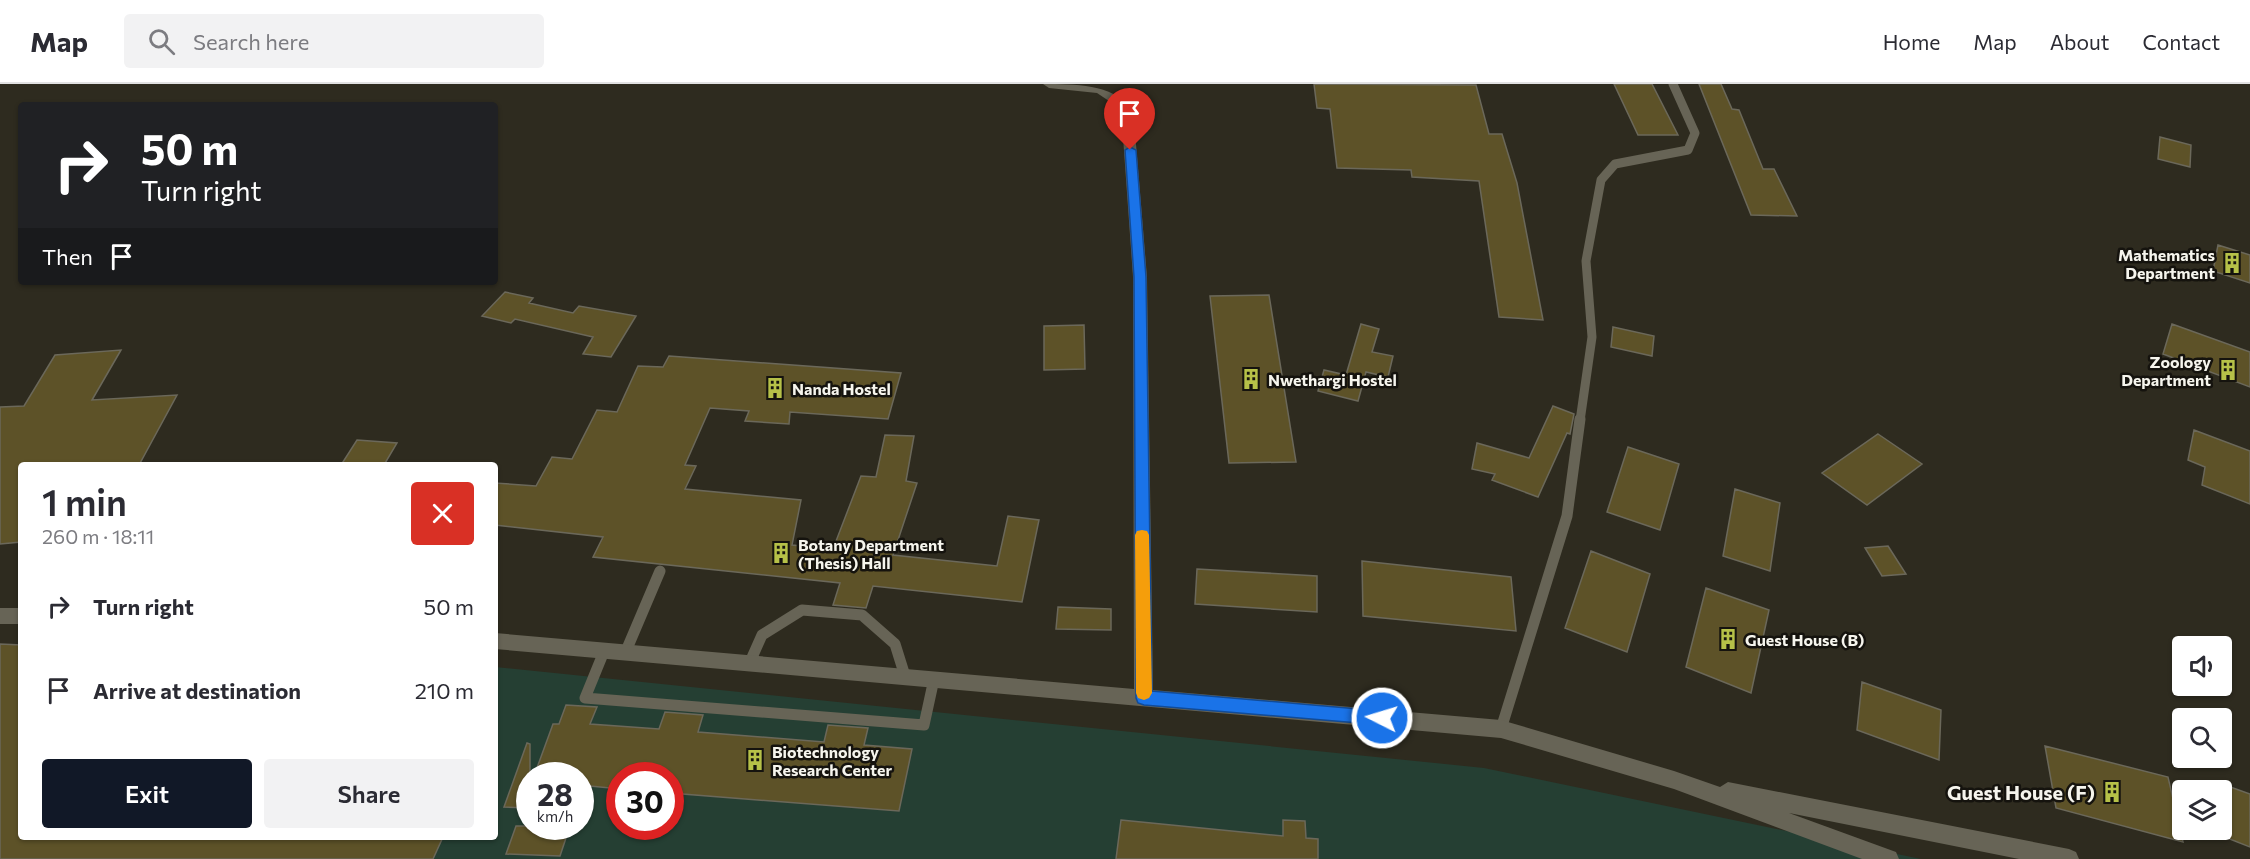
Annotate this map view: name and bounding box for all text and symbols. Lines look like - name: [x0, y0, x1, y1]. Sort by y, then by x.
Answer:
- search box: [124, 14, 544, 68]
- text: Map: [30, 24, 88, 58]
- icon: search: [145, 25, 178, 58]
- text: Search here: [193, 28, 309, 55]
- text: Home: [1883, 29, 1940, 54]
- text: Map: [1973, 29, 2017, 54]
- text: About: [2050, 29, 2109, 54]
- text: Contact: [2142, 29, 2220, 54]
- pin: [1104, 88, 1155, 150]
- icon: arrive: [1113, 97, 1146, 130]
- text: 50 m: [141, 122, 238, 174]
- icon: right: [42, 126, 120, 204]
- text: Turn right: [141, 174, 261, 207]
- icon: arrive: [105, 240, 138, 273]
- text: Then: [42, 243, 93, 270]
- place label: Mathematics Department: [2118, 245, 2215, 282]
- building icon: Mathematics Department: [2220, 251, 2244, 275]
- place label: Zoology Department: [2121, 352, 2211, 389]
- building icon: Zoology Department: [2216, 358, 2240, 382]
- building icon: Nwethargi Hostel: [1239, 367, 1263, 391]
- place label: Nwethargi Hostel: [1268, 370, 1397, 389]
- building icon: Nanda Hostel: [763, 376, 787, 400]
- place label: Nanda Hostel: [792, 379, 891, 398]
- text: 1 min: [42, 479, 127, 523]
- button: close: [411, 482, 474, 545]
- text: 260 m · 18:11: [42, 524, 154, 548]
- place label: Botany Department (Thesis) Hall: [798, 535, 944, 572]
- building icon: Botany Department (Thesis) Hall: [769, 541, 793, 565]
- icon: right: [42, 590, 75, 623]
- text: Turn right: [93, 593, 194, 620]
- text: 50 m: [424, 593, 474, 620]
- building icon: Guest House (B): [1716, 627, 1740, 651]
- place label: Guest House (B): [1745, 630, 1864, 649]
- map controls: [2172, 636, 2232, 840]
- button: sound: [2172, 636, 2232, 696]
- icon: arrive: [42, 674, 75, 707]
- text: Arrive at destination: [93, 677, 301, 704]
- text: 210 m: [415, 677, 474, 704]
- position arrow: [1350, 686, 1414, 750]
- button: search: [2172, 708, 2232, 768]
- place label: Biotechnology Research Center: [772, 742, 892, 779]
- building icon: Biotechnology Research Center: [743, 748, 767, 772]
- button: Exit: [42, 759, 252, 828]
- button: Share: [264, 759, 474, 828]
- speed limit sign: 30: [606, 762, 684, 840]
- text: 28: [537, 775, 573, 812]
- place label: Guest House (F): [1947, 780, 2095, 804]
- building icon: Guest House (F): [2100, 780, 2124, 804]
- button: layers: [2172, 780, 2232, 840]
- text: km/h: [537, 807, 573, 825]

